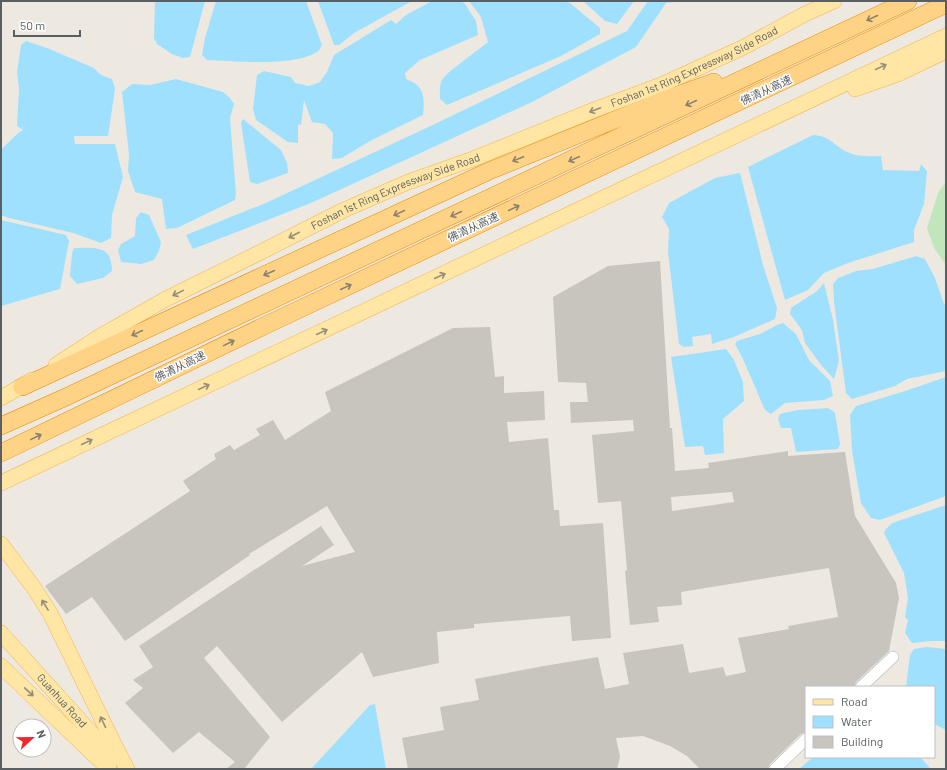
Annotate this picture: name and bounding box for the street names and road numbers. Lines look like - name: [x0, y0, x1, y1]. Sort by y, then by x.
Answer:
- street label: Foshan 1st Ring Expressway Side Road: [609, 23, 780, 109]
- street label: 佛清从高速: [738, 72, 793, 107]
- street label: Foshan 1st Ring Expressway Side Road: [308, 150, 482, 232]
- street label: 佛清从高速: [445, 209, 500, 244]
- street label: 佛清从高速: [152, 348, 207, 383]
- street label: Guanhua Road: [35, 671, 90, 730]

